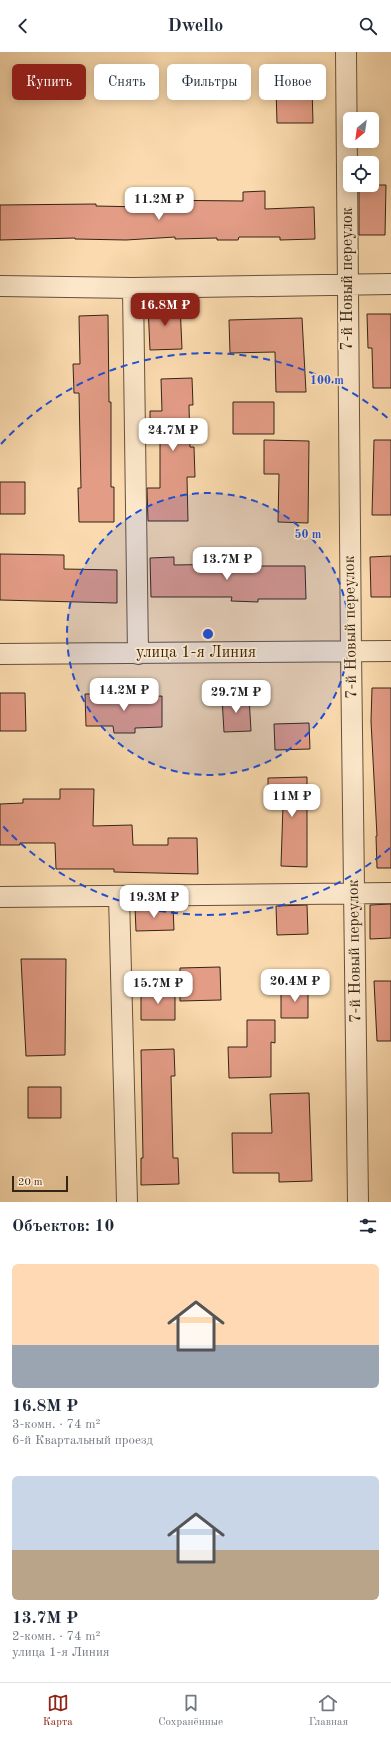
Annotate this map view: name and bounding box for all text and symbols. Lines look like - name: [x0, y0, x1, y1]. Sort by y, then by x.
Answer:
- icon: back: [12, 15, 34, 37]
- icon: search: [357, 15, 379, 37]
- text: Dwello: [168, 17, 223, 35]
- chip: Купить: [12, 64, 86, 100]
- chip: Снять: [94, 64, 159, 100]
- chip: Фильтры: [167, 64, 251, 100]
- chip: Новое: [259, 64, 326, 100]
- north arrow: [343, 112, 379, 148]
- map controls: [343, 112, 379, 192]
- button: locate: [343, 156, 379, 192]
- pin: 11.2M ₽: [122, 187, 196, 221]
- text: 11.2M ₽: [134, 193, 184, 206]
- street label: 7-й Новый переулок: [340, 207, 356, 351]
- pin: 16.8M ₽: [128, 293, 202, 327]
- text: 16.8M ₽: [140, 299, 190, 312]
- text: 100 m: [310, 375, 344, 387]
- pin: 24.7M ₽: [136, 418, 210, 452]
- text: 24.7M ₽: [148, 424, 198, 437]
- text: 50 m: [295, 528, 322, 541]
- pin: 13.7M ₽: [190, 547, 264, 581]
- text: 13.7M ₽: [202, 553, 252, 566]
- street label: 7-й Новый переулок: [342, 555, 360, 699]
- centre of rings: [201, 627, 215, 641]
- street label: улица 1-я Линия: [136, 645, 256, 661]
- pin: 14.2M ₽: [87, 678, 161, 712]
- pin: 29.7M ₽: [199, 680, 273, 714]
- text: 14.2M ₽: [99, 684, 149, 697]
- text: 29.7M ₽: [211, 686, 261, 699]
- pin: 11M ₽: [264, 784, 320, 818]
- text: 11M ₽: [272, 790, 312, 803]
- street label: 7-й Новый переулок: [346, 879, 364, 1023]
- pin: 19.3M ₽: [117, 885, 191, 919]
- text: 19.3M ₽: [129, 891, 179, 904]
- pin: 20.4M ₽: [258, 969, 332, 1003]
- pin: 15.7M ₽: [121, 971, 195, 1005]
- text: 20.4M ₽: [270, 975, 320, 988]
- text: 15.7M ₽: [133, 977, 183, 990]
- scale bar: [12, 1174, 68, 1193]
- text: 20 m: [18, 1177, 43, 1188]
- icon: filters: [357, 1215, 379, 1237]
- text: Объектов: 10: [12, 1218, 114, 1235]
- icon: home: [160, 1290, 232, 1362]
- text: 16.8M ₽: [12, 1398, 78, 1415]
- text: 3-комн. · 74 m²: [12, 1418, 100, 1431]
- text: 6-й Квартальный проезд: [12, 1434, 153, 1447]
- icon: home: [160, 1502, 232, 1574]
- text: 13.7M ₽: [12, 1610, 78, 1627]
- text: 2-комн. · 74 m²: [12, 1630, 100, 1643]
- text: улица 1-я Линия: [12, 1646, 110, 1659]
- tab: Карта: [43, 1692, 73, 1730]
- tab: Сохранённые: [158, 1692, 223, 1730]
- tab: Главная: [309, 1692, 348, 1730]

